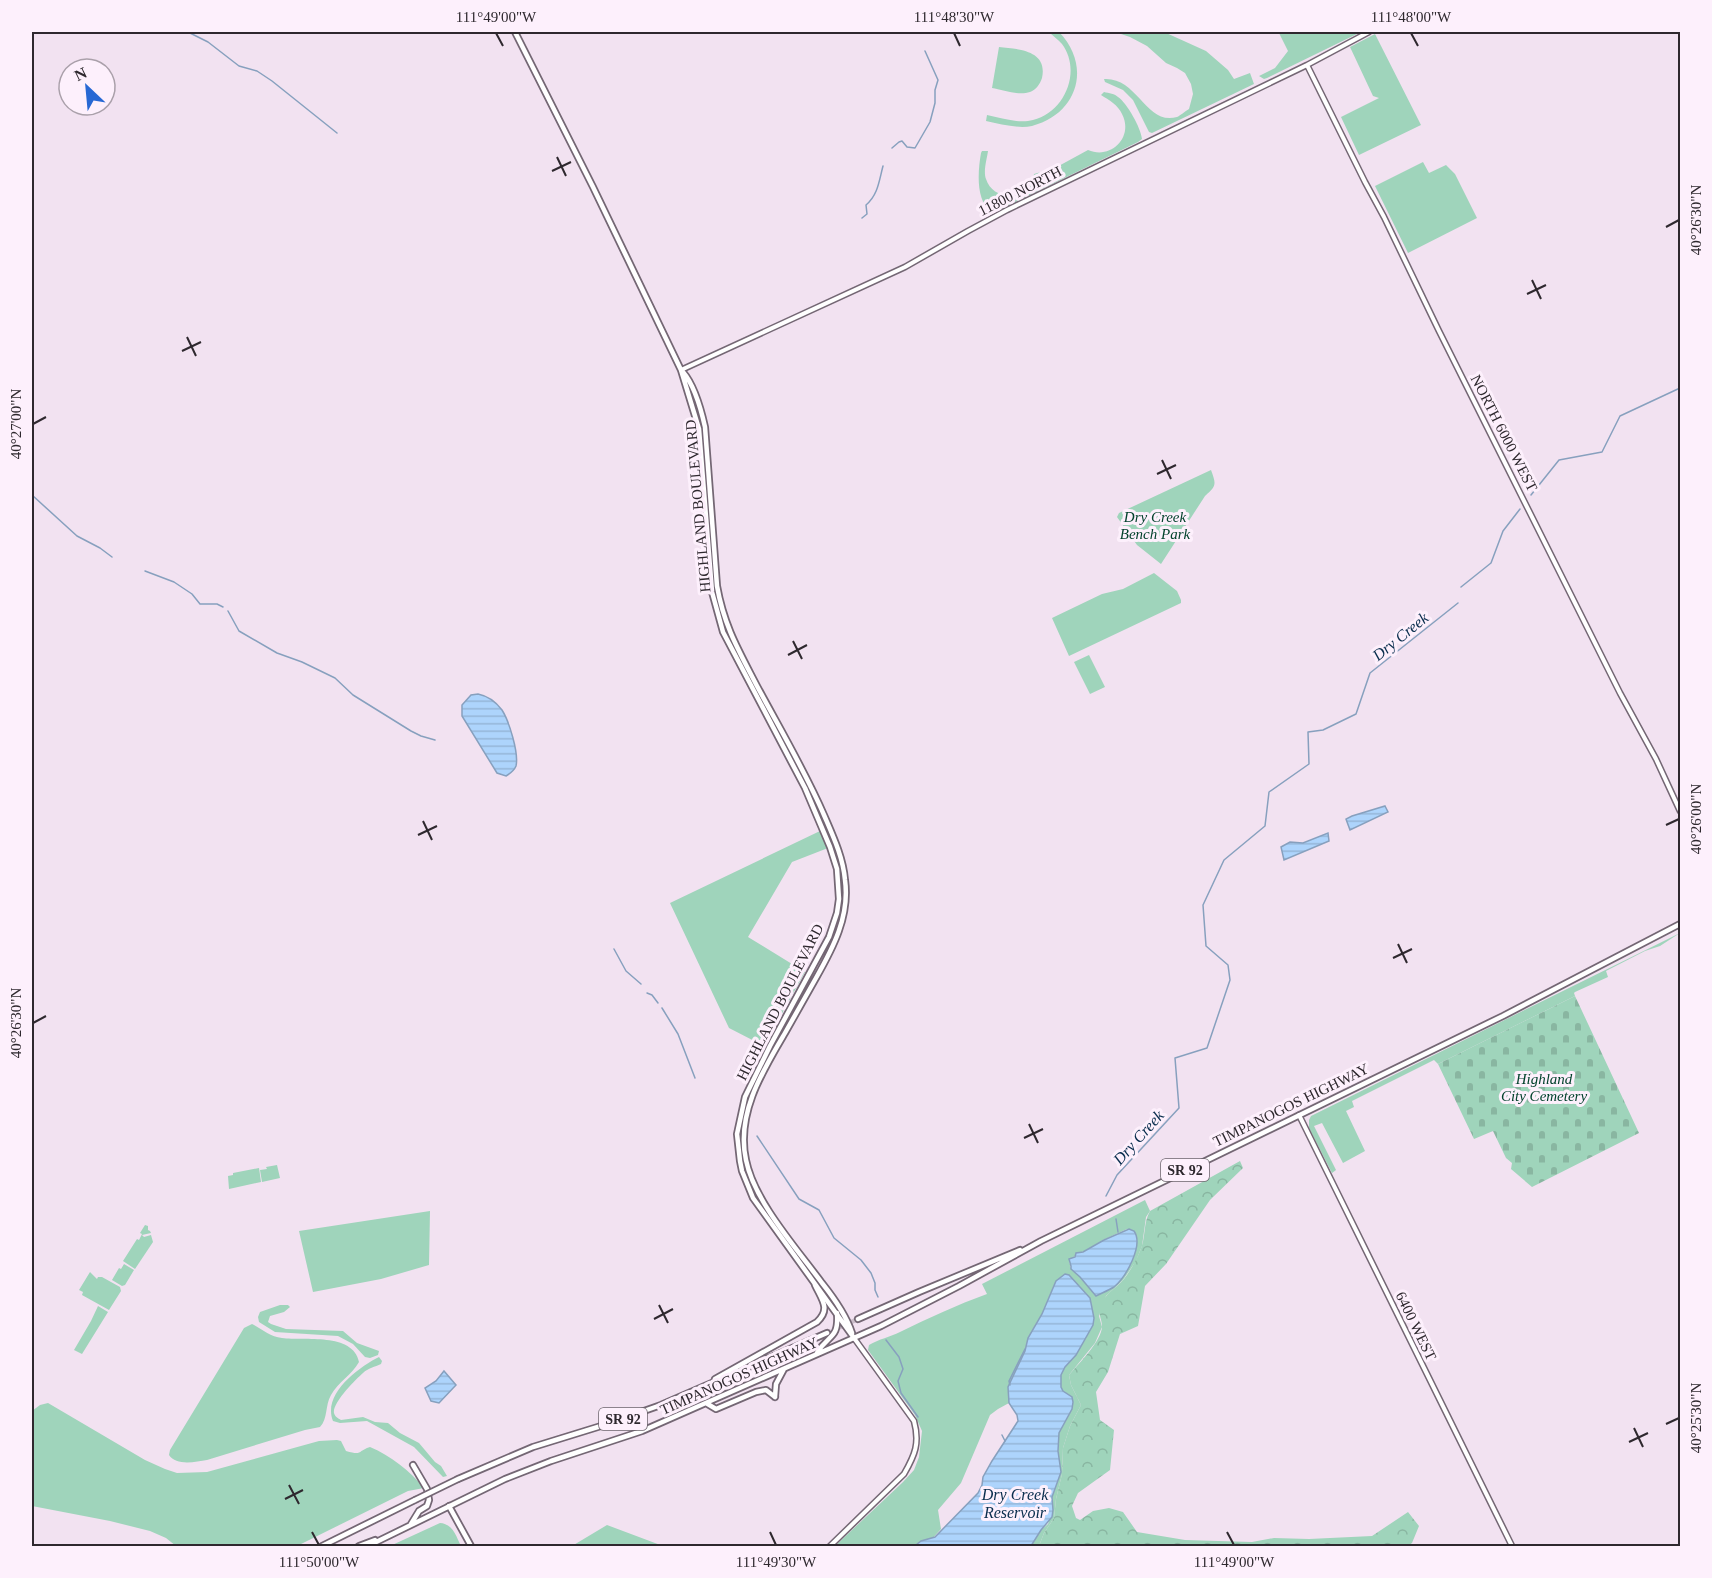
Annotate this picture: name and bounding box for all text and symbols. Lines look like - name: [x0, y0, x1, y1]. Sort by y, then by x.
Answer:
- text: 111°49'00"W: [456, 9, 537, 25]
- text: 111°48'30"W: [914, 9, 995, 25]
- text: 111°48'00"W: [1371, 9, 1452, 25]
- north arrow: [57, 57, 117, 117]
- text: N: [72, 64, 90, 84]
- street label: 11800 NORTH: [976, 163, 1065, 219]
- text: 40°26'30"N: [1688, 185, 1704, 255]
- street label: NORTH 6000 WEST: [1468, 372, 1540, 494]
- text: 40°27'00"N: [8, 389, 24, 459]
- street label: HIGHLAND BOULEVARD: [682, 419, 714, 593]
- park label: Dry Creek Bench Park: [1120, 509, 1191, 542]
- water label: Dry Creek: [1368, 608, 1433, 665]
- text: 40°26'00"N: [1688, 784, 1704, 854]
- street label: HIGHLAND BOULEVARD: [733, 921, 827, 1083]
- text: 40°26'30"N: [8, 988, 24, 1058]
- street label: TIMPANOGOS HIGHWAY: [1211, 1060, 1371, 1150]
- park label: Highland City Cemetery: [1501, 1071, 1587, 1104]
- water label: Dry Creek: [1109, 1106, 1168, 1169]
- road number: SR 92: [1161, 1159, 1209, 1181]
- street label: 6400 WEST: [1393, 1289, 1439, 1363]
- street label: TIMPANOGOS HIGHWAY: [658, 1334, 821, 1418]
- text: 40°25'30"N: [1688, 1383, 1704, 1453]
- road number: SR 92: [599, 1408, 647, 1430]
- water label: Dry Creek Reservoir: [981, 1486, 1049, 1521]
- text: 111°50'00"W: [279, 1554, 360, 1570]
- text: 111°49'30"W: [736, 1554, 817, 1570]
- text: 111°49'00"W: [1194, 1554, 1275, 1570]

